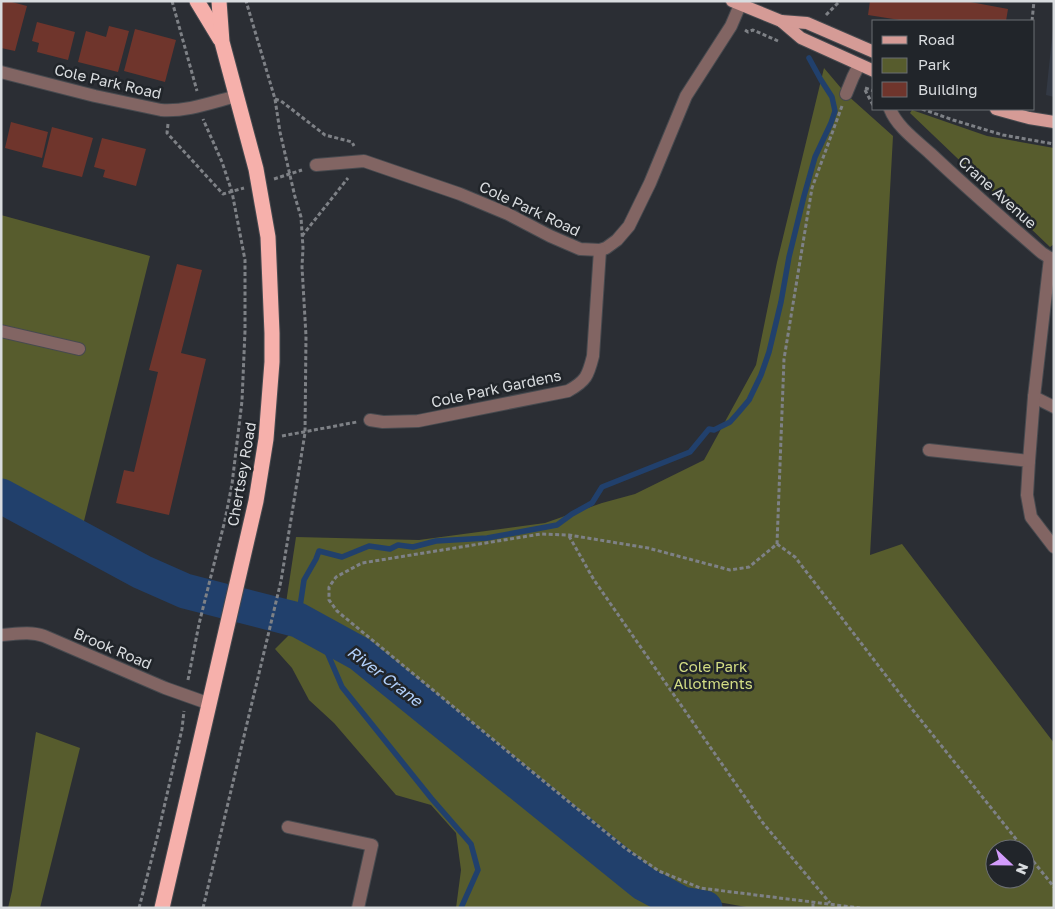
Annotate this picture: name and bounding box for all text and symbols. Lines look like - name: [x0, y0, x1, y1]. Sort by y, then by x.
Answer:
- legend: [872, 20, 1035, 110]
- text: Road: [918, 30, 955, 48]
- text: Park: [918, 55, 951, 73]
- street label: Cole Park Road: [53, 60, 163, 102]
- text: Building: [918, 80, 978, 98]
- street label: Crane Avenue: [955, 152, 1041, 232]
- street label: Cole Park Road: [477, 177, 583, 239]
- street label: Cole Park Gardens: [429, 365, 563, 411]
- street label: Chertsey Road: [223, 420, 259, 528]
- street label: Brook Road: [71, 624, 155, 672]
- water label: River Crane: [344, 641, 428, 712]
- park label: Cole Park Allotments: [673, 657, 753, 692]
- north arrow: [985, 839, 1035, 889]
- text: N: [1013, 861, 1032, 877]

